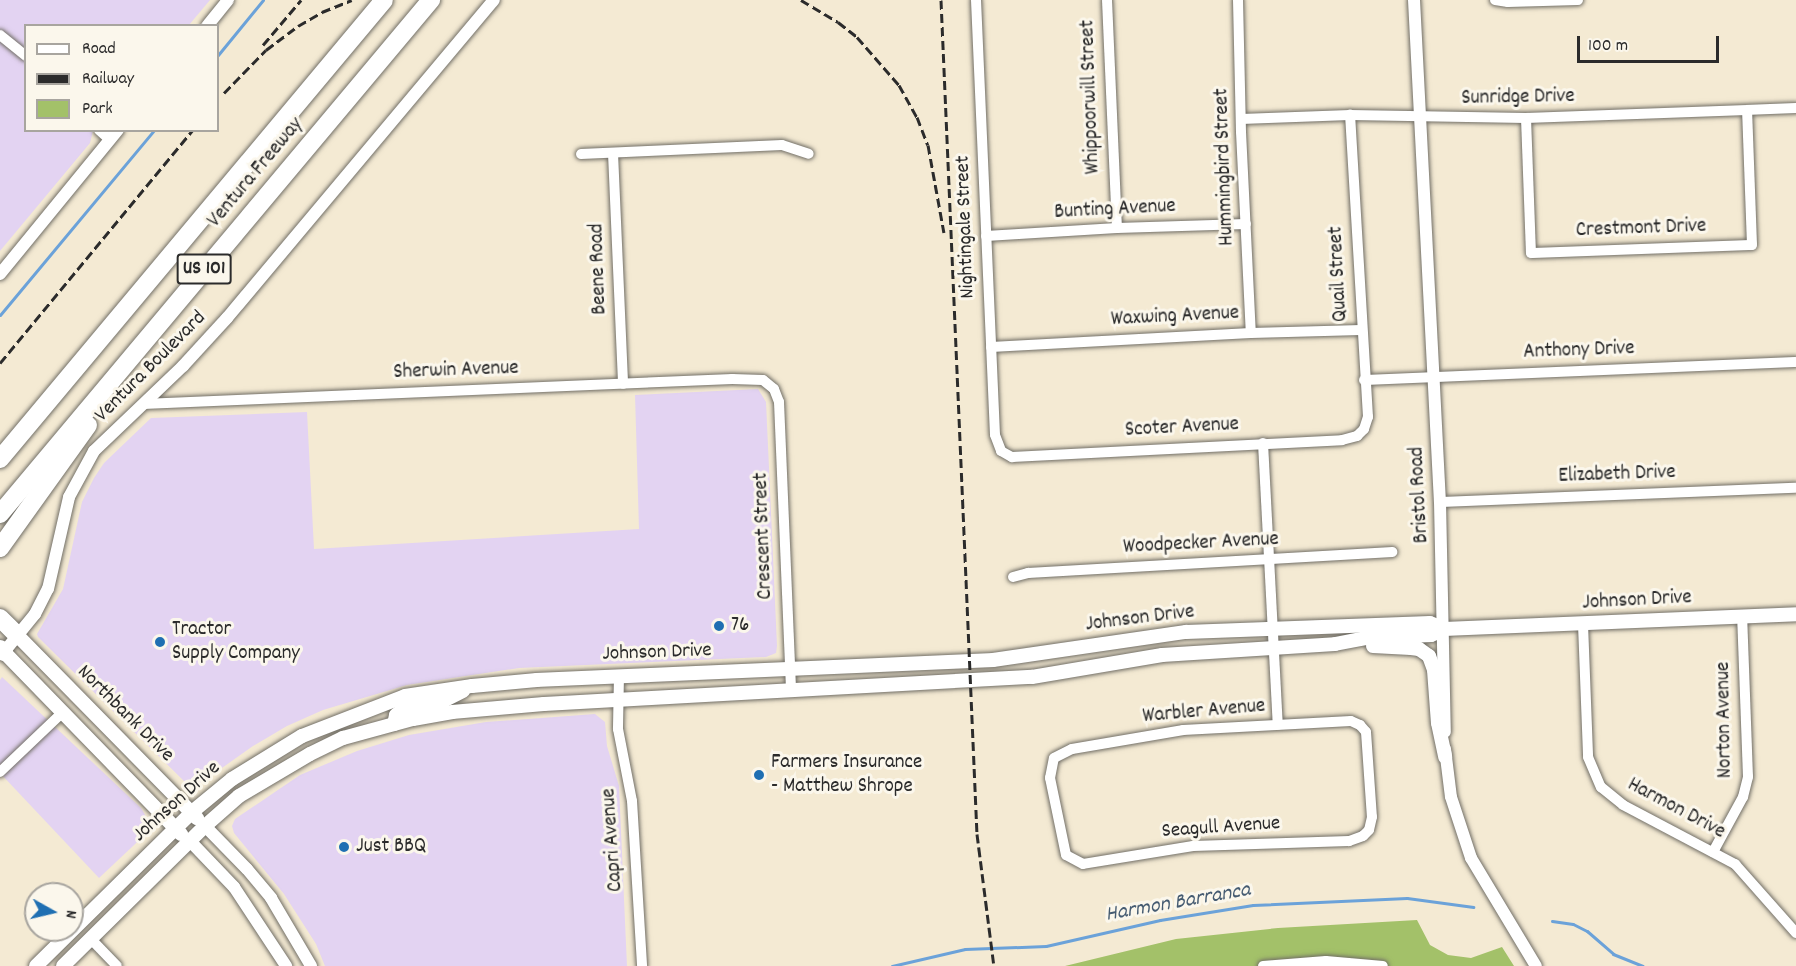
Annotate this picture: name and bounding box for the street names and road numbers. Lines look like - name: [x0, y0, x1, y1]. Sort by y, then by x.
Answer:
- street label: Whippoorwill Street: [1076, 19, 1106, 175]
- street label: Sunridge Drive: [1461, 84, 1575, 112]
- street label: Hummingbird Street: [1210, 88, 1240, 246]
- street label: Ventura Freeway: [203, 113, 309, 233]
- street label: Nightingale Street: [951, 155, 981, 299]
- street label: Bunting Avenue: [1054, 194, 1176, 226]
- street label: Crestmont Drive: [1575, 214, 1707, 244]
- street label: Beene Road: [585, 223, 613, 315]
- street label: Quail Street: [1324, 225, 1354, 323]
- road number: US 101: [176, 252, 232, 286]
- street label: Waxwing Avenue: [1110, 301, 1240, 333]
- street label: Ventura Boulevard: [90, 306, 212, 428]
- street label: Anthony Drive: [1523, 336, 1635, 366]
- street label: Sherwin Avenue: [393, 356, 519, 386]
- street label: Scoter Avenue: [1124, 412, 1240, 444]
- street label: Bristol Road: [1405, 446, 1435, 544]
- street label: Elizabeth Drive: [1558, 460, 1676, 490]
- street label: Crescent Street: [749, 472, 779, 600]
- street label: Woodpecker Avenue: [1123, 527, 1279, 561]
- street label: Johnson Drive: [1582, 586, 1692, 616]
- street label: Johnson Drive: [1084, 600, 1196, 638]
- street label: Johnson Drive: [602, 638, 712, 668]
- street label: Northbank Drive: [71, 660, 179, 768]
- street label: Norton Avenue: [1711, 662, 1739, 778]
- street label: Warbler Avenue: [1142, 694, 1266, 730]
- street label: Johnson Drive: [128, 756, 226, 848]
- street label: Harmon Drive: [1623, 773, 1729, 845]
- street label: Capri Avenue: [597, 787, 629, 893]
- street label: Seagull Avenue: [1161, 811, 1281, 845]

